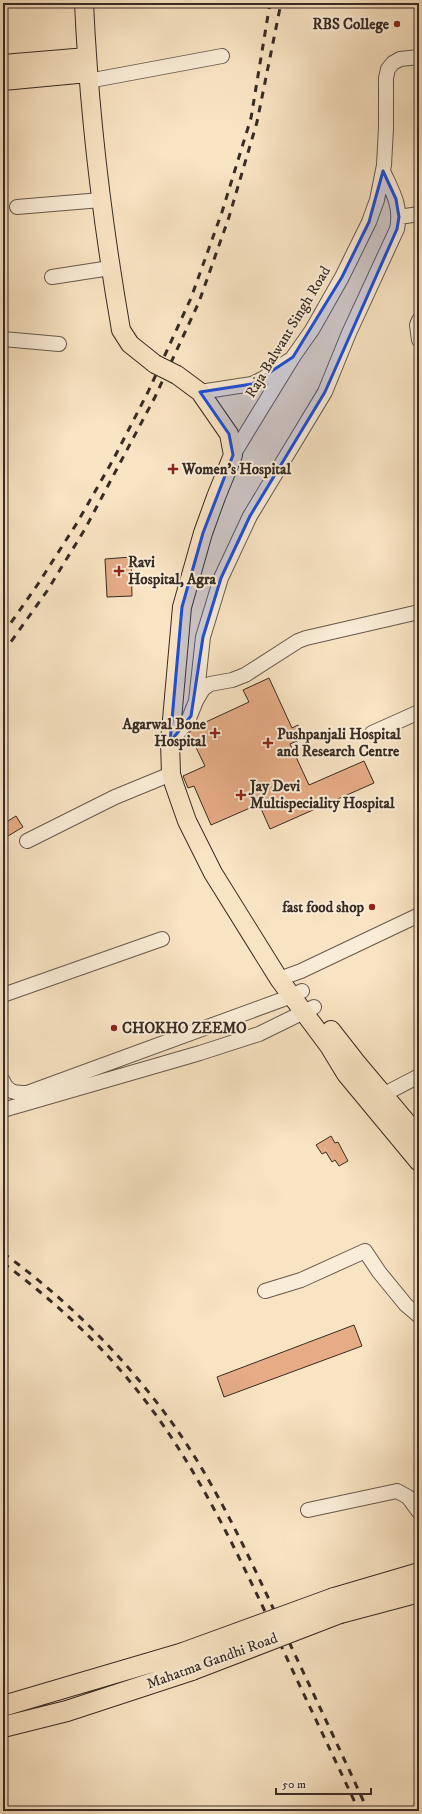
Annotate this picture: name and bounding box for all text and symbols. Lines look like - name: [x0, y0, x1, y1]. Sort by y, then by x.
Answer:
- place label: RBS College: [313, 15, 390, 34]
- marker: RBS College: [392, 19, 402, 29]
- street label: Raja Balwant Singh Road: [241, 262, 335, 401]
- place label: Women's Hospital: [181, 460, 291, 479]
- marker: Women's Hospital: [167, 463, 179, 475]
- place label: Ravi Hospital, Agra: [128, 553, 217, 589]
- marker: Ravi Hospital, Agra: [113, 565, 125, 577]
- place label: Agarwal Bone Hospital: [122, 715, 207, 751]
- place label: Pushpanjali Hospital and Research Centre: [277, 725, 401, 761]
- marker: Agarwal Bone Hospital: [209, 727, 221, 739]
- marker: Pushpanjali Hospital and Research Centre: [262, 737, 274, 749]
- place label: Jay Devi Multispeciality Hospital: [248, 777, 395, 813]
- marker: Jay Devi Multispeciality Hospital: [235, 789, 247, 801]
- place label: fast food shop: [281, 898, 364, 917]
- marker: fast food shop: [367, 902, 377, 912]
- place label: CHOKHO ZEEMO: [122, 1019, 247, 1038]
- marker: CHOKHO ZEEMO: [109, 1023, 119, 1033]
- street label: Mahatma Gandhi Road: [144, 1628, 281, 1694]
- scale bar: [276, 1770, 371, 1796]
- text: 50 m: [282, 1777, 306, 1792]

